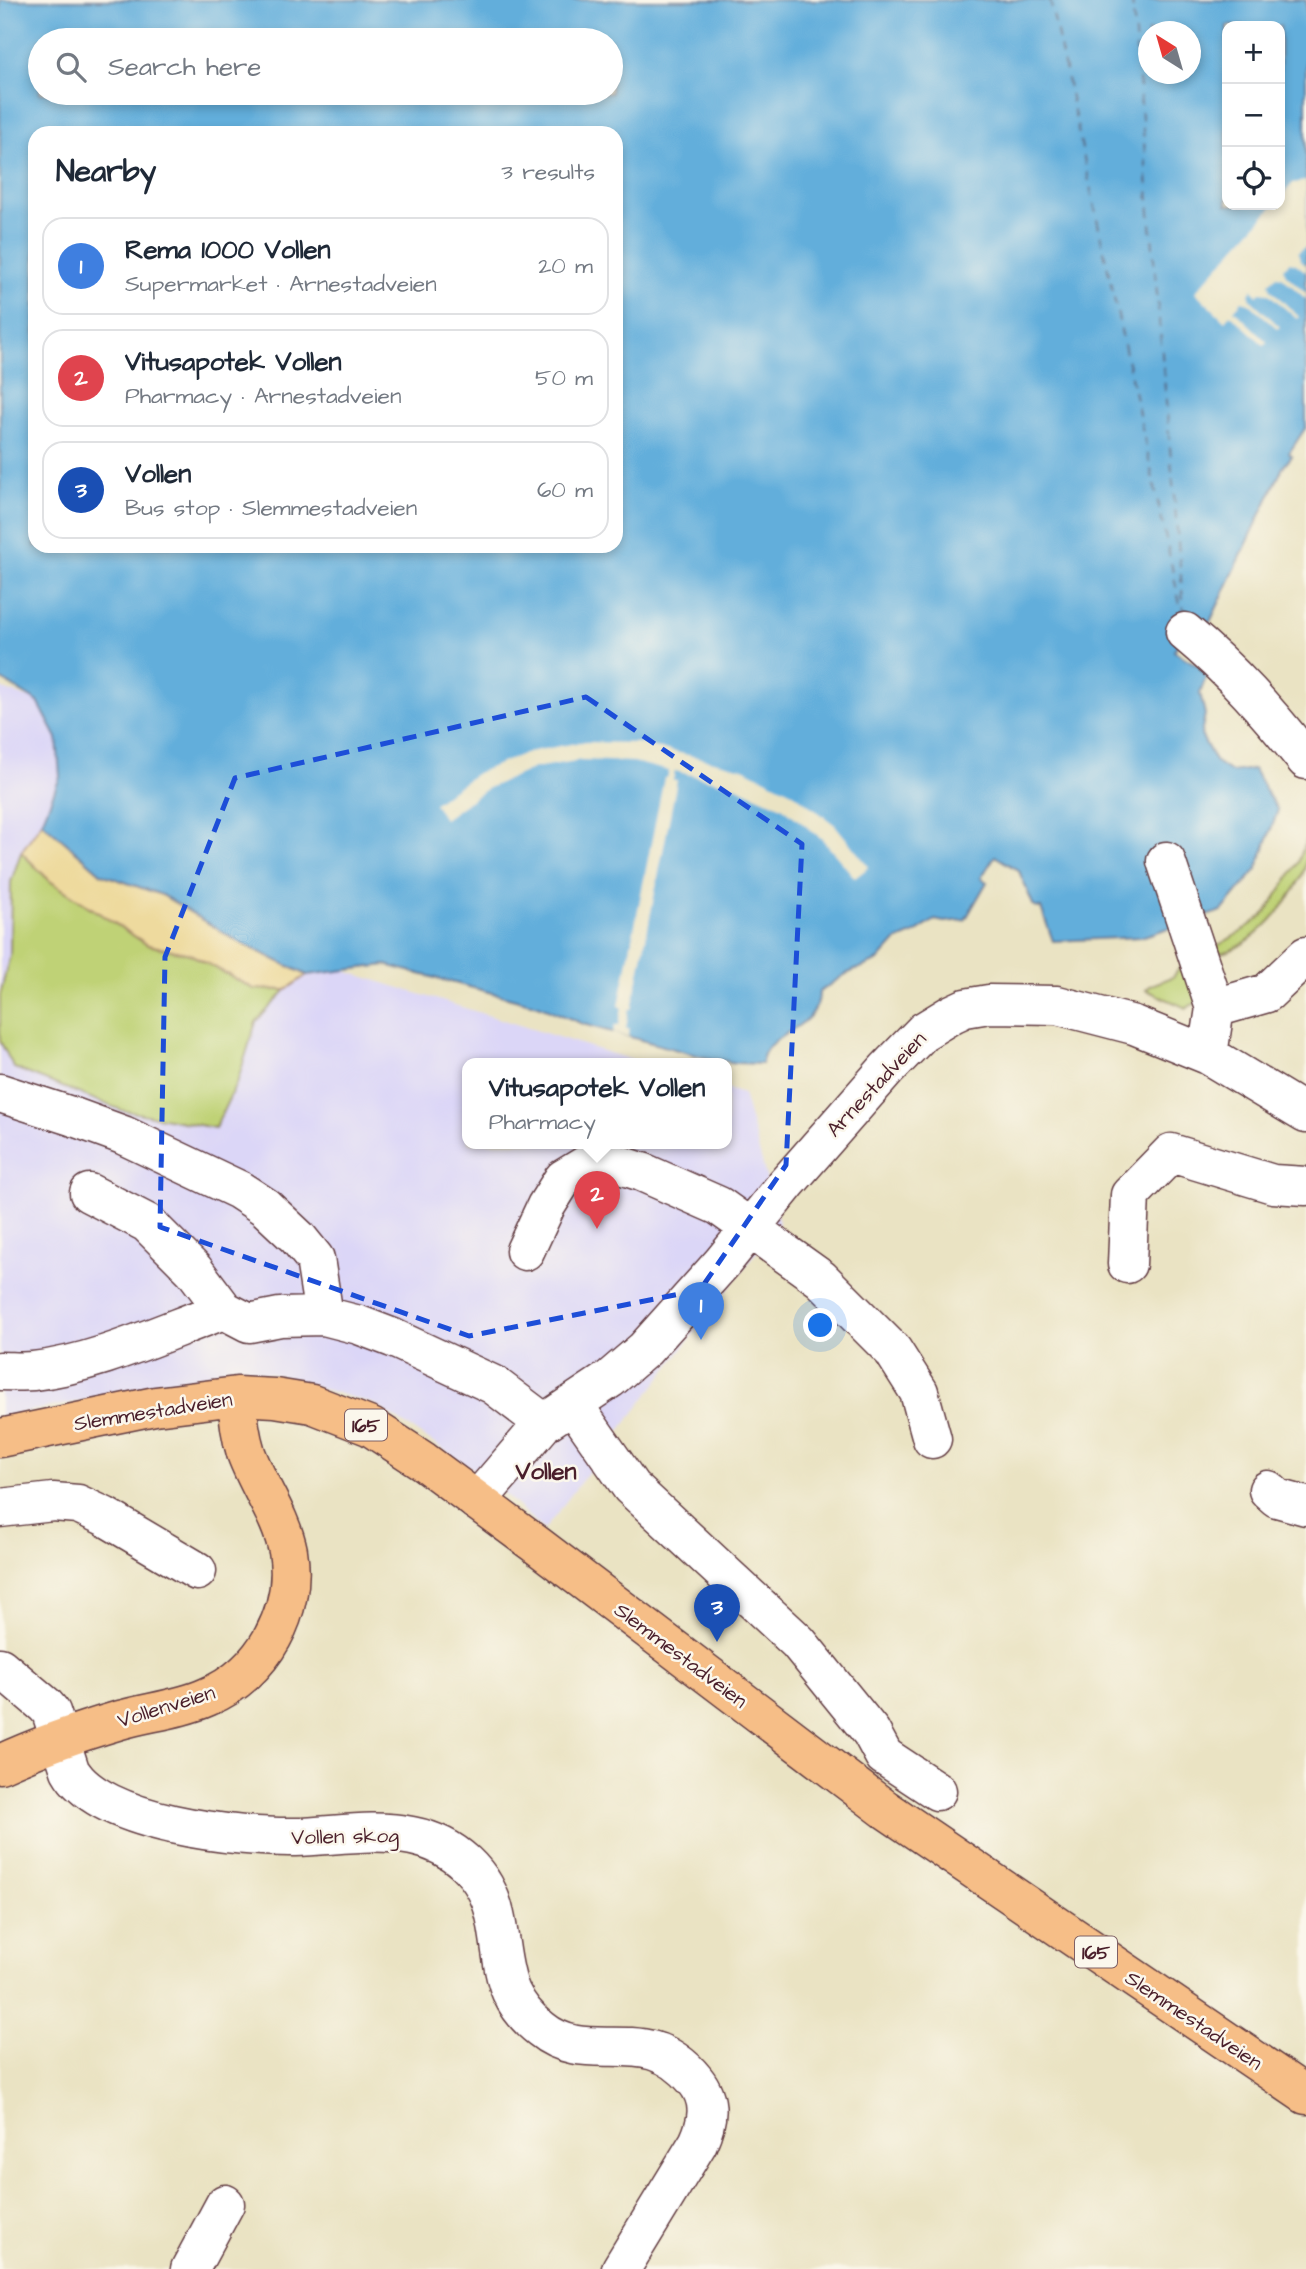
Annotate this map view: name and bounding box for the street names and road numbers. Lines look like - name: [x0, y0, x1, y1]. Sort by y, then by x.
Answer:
- street label: Arnestadveien: [820, 1025, 933, 1143]
- street label: Slemmestadveien: [72, 1385, 234, 1438]
- road number: 165: [345, 1410, 387, 1441]
- street label: Slemmestadveien: [608, 1596, 753, 1715]
- street label: Vollenveien: [114, 1678, 219, 1735]
- street label: Vollen skog: [291, 1821, 399, 1854]
- road number: 165: [1075, 1936, 1117, 1968]
- street label: Slemmestadveien: [1119, 1964, 1268, 2077]

